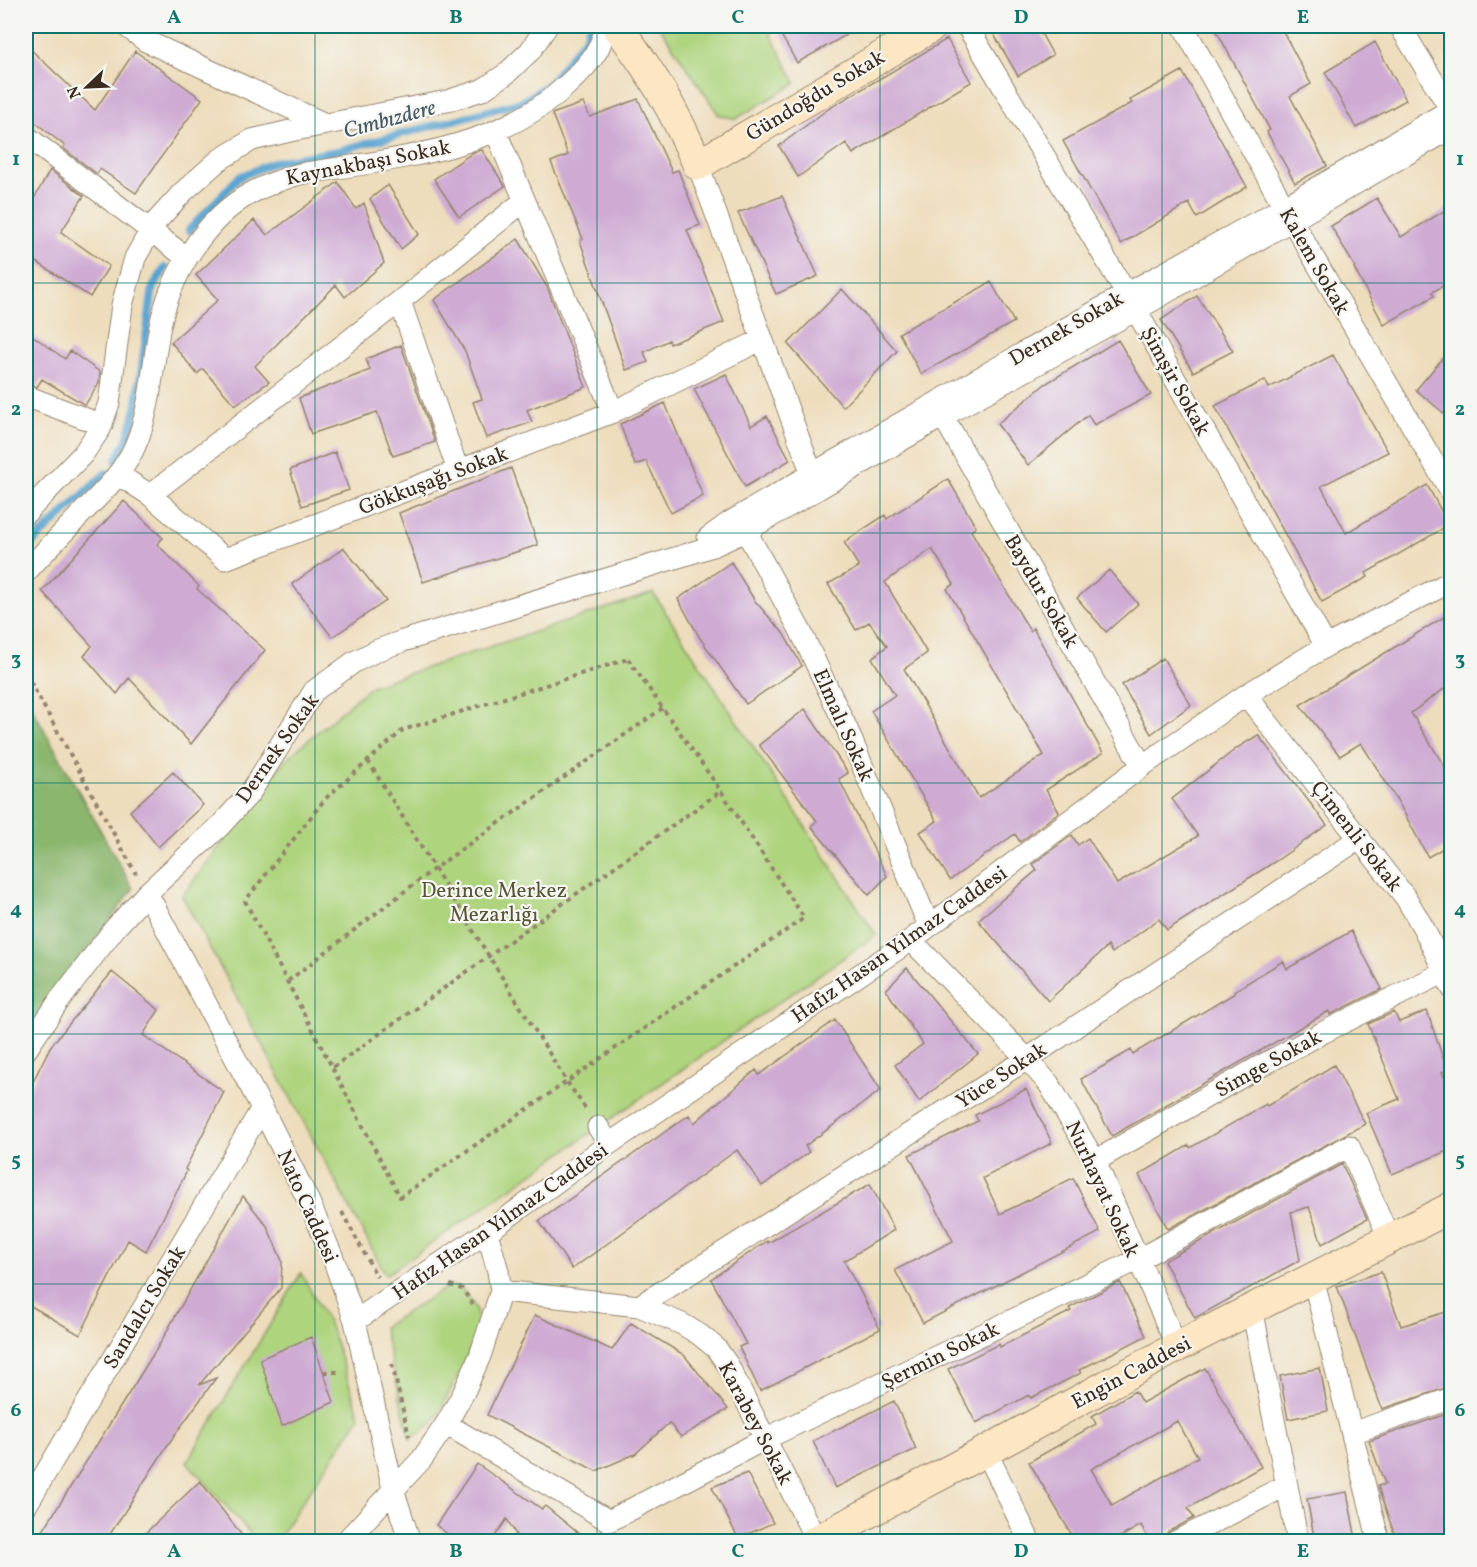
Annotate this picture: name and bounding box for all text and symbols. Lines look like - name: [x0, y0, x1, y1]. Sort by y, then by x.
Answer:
- text: A: [167, 4, 181, 32]
- text: B: [449, 4, 463, 32]
- text: C: [732, 4, 745, 32]
- text: D: [1014, 4, 1028, 32]
- text: E: [1297, 4, 1309, 32]
- street label: Gündoğdu Sokak: [741, 43, 891, 149]
- north arrow: [57, 57, 117, 117]
- text: N: [62, 82, 87, 102]
- water label: Cımbızdere: [340, 93, 439, 148]
- street label: Kaynakbaşı Sokak: [283, 133, 454, 194]
- text: 1: [12, 146, 20, 174]
- text: 1: [1456, 146, 1464, 174]
- street label: Kalem Sokak: [1271, 203, 1356, 321]
- street label: Dernek Sokak: [1004, 284, 1130, 374]
- street label: Şimşir Sokak: [1133, 322, 1217, 442]
- text: 2: [11, 396, 21, 424]
- text: 2: [1455, 396, 1465, 424]
- street label: Gökkuşağı Sokak: [355, 439, 513, 523]
- street label: Baydur Sokak: [996, 530, 1085, 654]
- text: 3: [11, 646, 21, 674]
- text: 3: [1455, 646, 1465, 674]
- street label: Elmalı Sokak: [805, 665, 881, 787]
- street label: Dernek Sokak: [230, 688, 327, 810]
- street label: Çimenli Sokak: [1303, 775, 1409, 899]
- street label: Hafız Hasan Yılmaz Caddesi: [786, 860, 1014, 1031]
- park label: Derince Merkez Mezarlığı: [421, 877, 567, 930]
- text: 4: [10, 896, 22, 924]
- text: 4: [1454, 896, 1466, 924]
- street label: Simge Sokak: [1210, 1023, 1328, 1105]
- street label: Yüce Sokak: [951, 1036, 1054, 1117]
- street label: Nurhayat Sokak: [1057, 1117, 1146, 1263]
- street label: Hafız Hasan Yılmaz Caddesi: [387, 1137, 615, 1308]
- street label: Nato Caddesi: [269, 1145, 345, 1268]
- text: 5: [11, 1147, 21, 1175]
- text: 5: [1455, 1147, 1465, 1175]
- street label: Sandalcı Sokak: [97, 1240, 194, 1375]
- street label: Şermin Sokak: [877, 1315, 1005, 1397]
- street label: Engin Caddesi: [1067, 1330, 1197, 1417]
- street label: Karabey Sokak: [710, 1357, 800, 1491]
- text: 6: [11, 1397, 22, 1425]
- text: 6: [1455, 1397, 1466, 1425]
- text: A: [167, 1538, 181, 1566]
- text: B: [449, 1538, 463, 1566]
- text: C: [732, 1538, 745, 1566]
- text: D: [1014, 1538, 1028, 1566]
- text: E: [1297, 1538, 1309, 1566]

